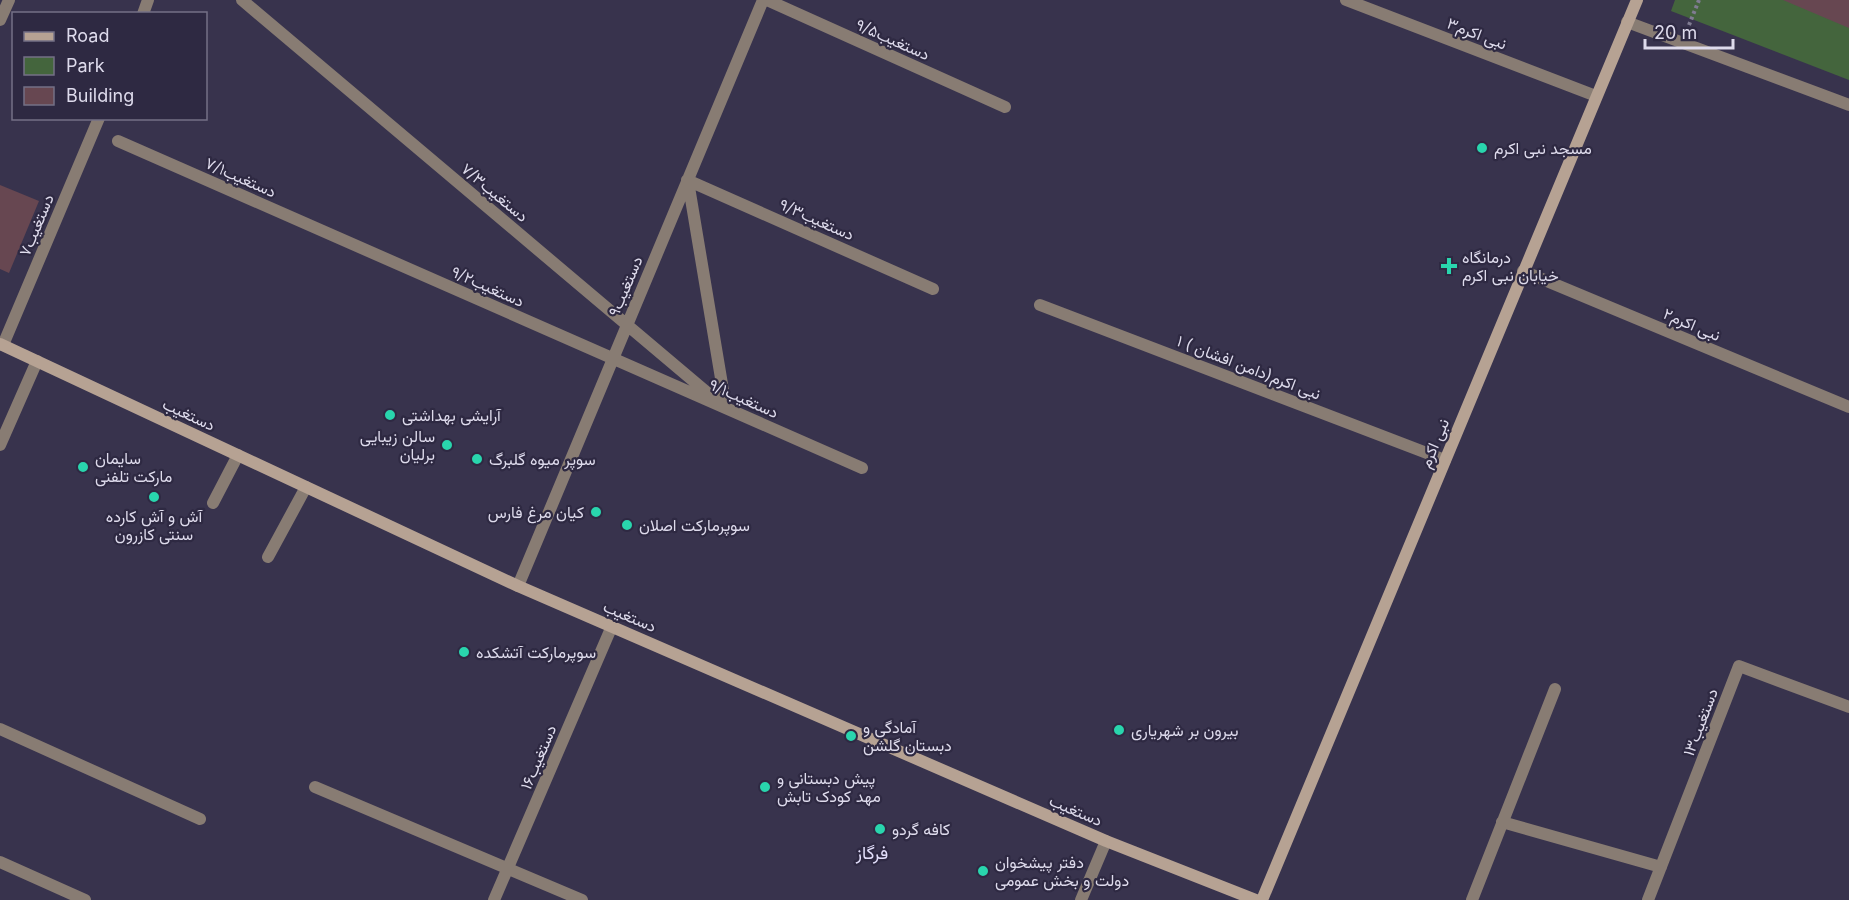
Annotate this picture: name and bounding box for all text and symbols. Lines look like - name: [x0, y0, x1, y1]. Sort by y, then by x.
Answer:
- legend: [12, 12, 207, 120]
- scale bar: [1645, 12, 1734, 50]
- street label: نبی اکرم۳: [1444, 13, 1510, 54]
- street label: ۹/۵دستغیب: [853, 14, 933, 64]
- text: 20 m: [1654, 22, 1697, 43]
- text: Road: [66, 25, 109, 46]
- text: Park: [66, 55, 105, 76]
- text: Building: [66, 85, 134, 106]
- place label: مسجد نبی اکرم: [1494, 138, 1592, 159]
- marker: مسجد نبی اکرم: [1475, 141, 1489, 155]
- street label: دستغیب۷/۱: [202, 152, 280, 202]
- street label: دستغیب۷/۳: [457, 158, 533, 226]
- street label: دستغیب۷: [14, 191, 58, 259]
- street label: دستغیب۹/۳: [776, 194, 858, 244]
- place label: درمانگاه خیابان نبی اکرم: [1462, 247, 1559, 286]
- street label: دستغیب۹: [603, 253, 647, 319]
- marker: درمانگاه خیابان نبی اکرم: [1440, 257, 1458, 275]
- street label: دستغیب۹/۲: [448, 261, 528, 311]
- street label: نبی اکرم۲: [1660, 303, 1724, 346]
- street label: ۱ نبی اکرم(دامن افشان ): [1174, 330, 1324, 405]
- street label: دستغیب۹/۱: [706, 374, 782, 422]
- street label: دستغیب: [159, 393, 219, 435]
- place label: آرایشی بهداشتی: [402, 405, 502, 426]
- marker: آرایشی بهداشتی: [383, 408, 397, 422]
- street label: نبی اکرم: [1415, 415, 1454, 471]
- place label: سالن زیبایی برلیان: [360, 426, 435, 465]
- marker: سالن زیبایی برلیان: [440, 438, 454, 452]
- place label: سایمان مارکت تلفنی: [95, 448, 172, 487]
- place label: سوپر میوه گلبرگ: [489, 449, 596, 471]
- marker: سوپر میوه گلبرگ: [470, 452, 484, 466]
- marker: سایمان مارکت تلفنی: [76, 460, 90, 474]
- marker: آش و آش کارده سنتی کازرون: [147, 490, 161, 504]
- place label: کیان مرغ فارس: [488, 502, 584, 524]
- marker: کیان مرغ فارس: [589, 505, 603, 519]
- place label: آش و آش کارده سنتی کازرون: [106, 506, 204, 545]
- place label: سوپرمارکت اصلان: [639, 515, 750, 537]
- marker: سوپرمارکت اصلان: [620, 518, 634, 532]
- street label: دستغیب: [600, 596, 660, 636]
- place label: سوپرمارکت آتشکده: [476, 642, 596, 664]
- marker: سوپرمارکت آتشکده: [457, 645, 471, 659]
- street label: دستغیب۱۳: [1678, 685, 1722, 759]
- place label: آمادگی و دبستان گلشن: [863, 717, 952, 756]
- place label: بیرون بر شهریاری: [1131, 720, 1239, 741]
- street label: دستغیب۱۶: [515, 722, 561, 792]
- marker: بیرون بر شهریاری: [1112, 723, 1126, 737]
- marker: آمادگی و دبستان گلشن: [844, 729, 858, 743]
- place label: پیش دبستانی و مهد کودک تابش: [777, 768, 881, 807]
- marker: پیش دبستانی و مهد کودک تابش: [758, 780, 772, 794]
- street label: دستغیب: [1046, 790, 1106, 830]
- place label: کافه گردو: [892, 819, 950, 840]
- marker: کافه گردو: [873, 822, 887, 836]
- district label: فرگاز: [855, 842, 888, 864]
- place label: دفتر پیشخوان دولت و بخش عمومی: [995, 852, 1129, 891]
- marker: دفتر پیشخوان دولت و بخش عمومی: [976, 864, 990, 878]

